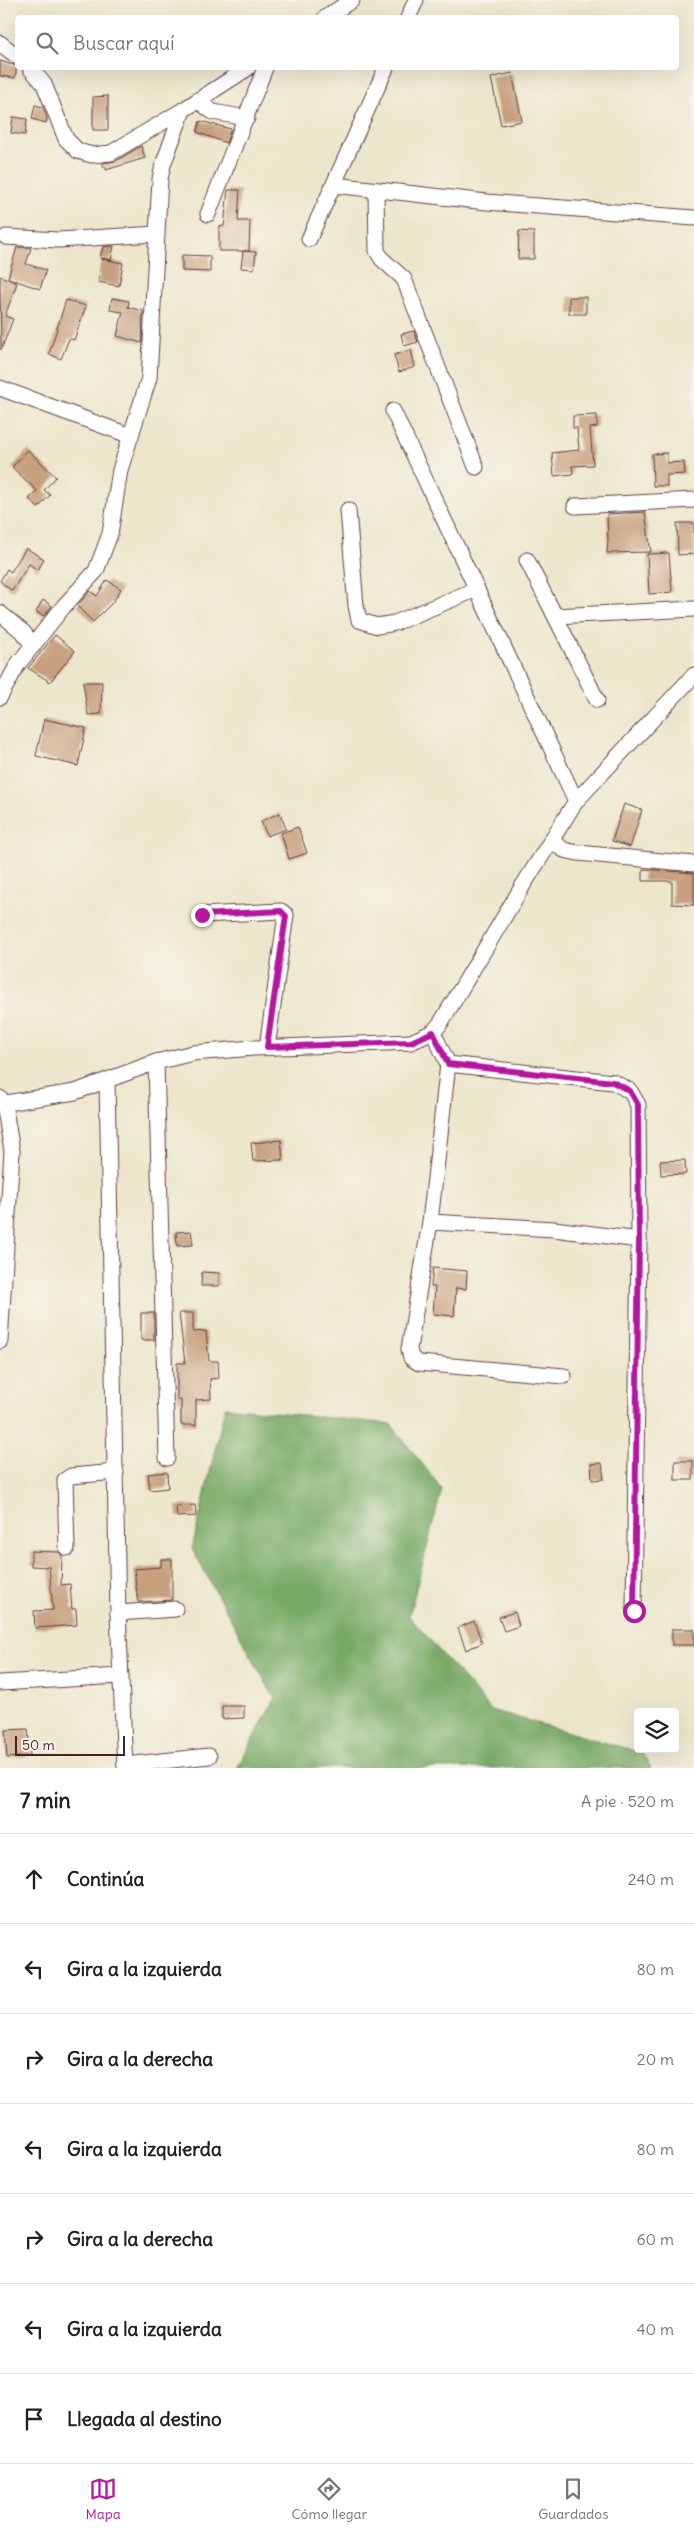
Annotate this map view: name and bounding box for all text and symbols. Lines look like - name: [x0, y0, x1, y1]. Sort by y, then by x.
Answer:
- search box: [15, 15, 679, 70]
- icon: search: [33, 29, 61, 57]
- text: Buscar aquí: [73, 31, 174, 55]
- route end: [191, 904, 214, 927]
- route start: [623, 1600, 646, 1623]
- map controls: [634, 1708, 679, 1753]
- button: layers: [634, 1708, 679, 1753]
- scale bar: [15, 1733, 125, 1756]
- text: 50 m: [22, 1736, 55, 1754]
- text: 7 min: [20, 1787, 71, 1814]
- text: A pie · 520 m: [581, 1791, 674, 1811]
- icon: ahead: [20, 1865, 48, 1893]
- text: Continúa: [67, 1867, 144, 1891]
- text: 240 m: [628, 1869, 674, 1889]
- icon: left: [20, 1955, 48, 1983]
- text: Gira a la izquierda: [67, 1957, 222, 1981]
- text: 80 m: [636, 1959, 674, 1979]
- icon: right: [20, 2045, 48, 2073]
- text: Gira a la derecha: [67, 2047, 213, 2071]
- text: 20 m: [637, 2049, 674, 2069]
- icon: left: [20, 2135, 48, 2163]
- text: Gira a la izquierda: [67, 2137, 222, 2161]
- text: 80 m: [636, 2139, 674, 2159]
- icon: right: [20, 2225, 48, 2253]
- text: Gira a la derecha: [67, 2227, 213, 2251]
- text: 60 m: [636, 2229, 674, 2249]
- icon: left: [20, 2315, 48, 2343]
- text: Gira a la izquierda: [67, 2317, 222, 2341]
- text: 40 m: [636, 2319, 674, 2339]
- icon: arrive: [20, 2405, 48, 2433]
- text: Llegada al destino: [67, 2407, 222, 2431]
- tab: Mapa: [85, 2475, 121, 2523]
- tab: Cómo llegar: [292, 2475, 367, 2523]
- tab: Guardados: [538, 2475, 609, 2523]

